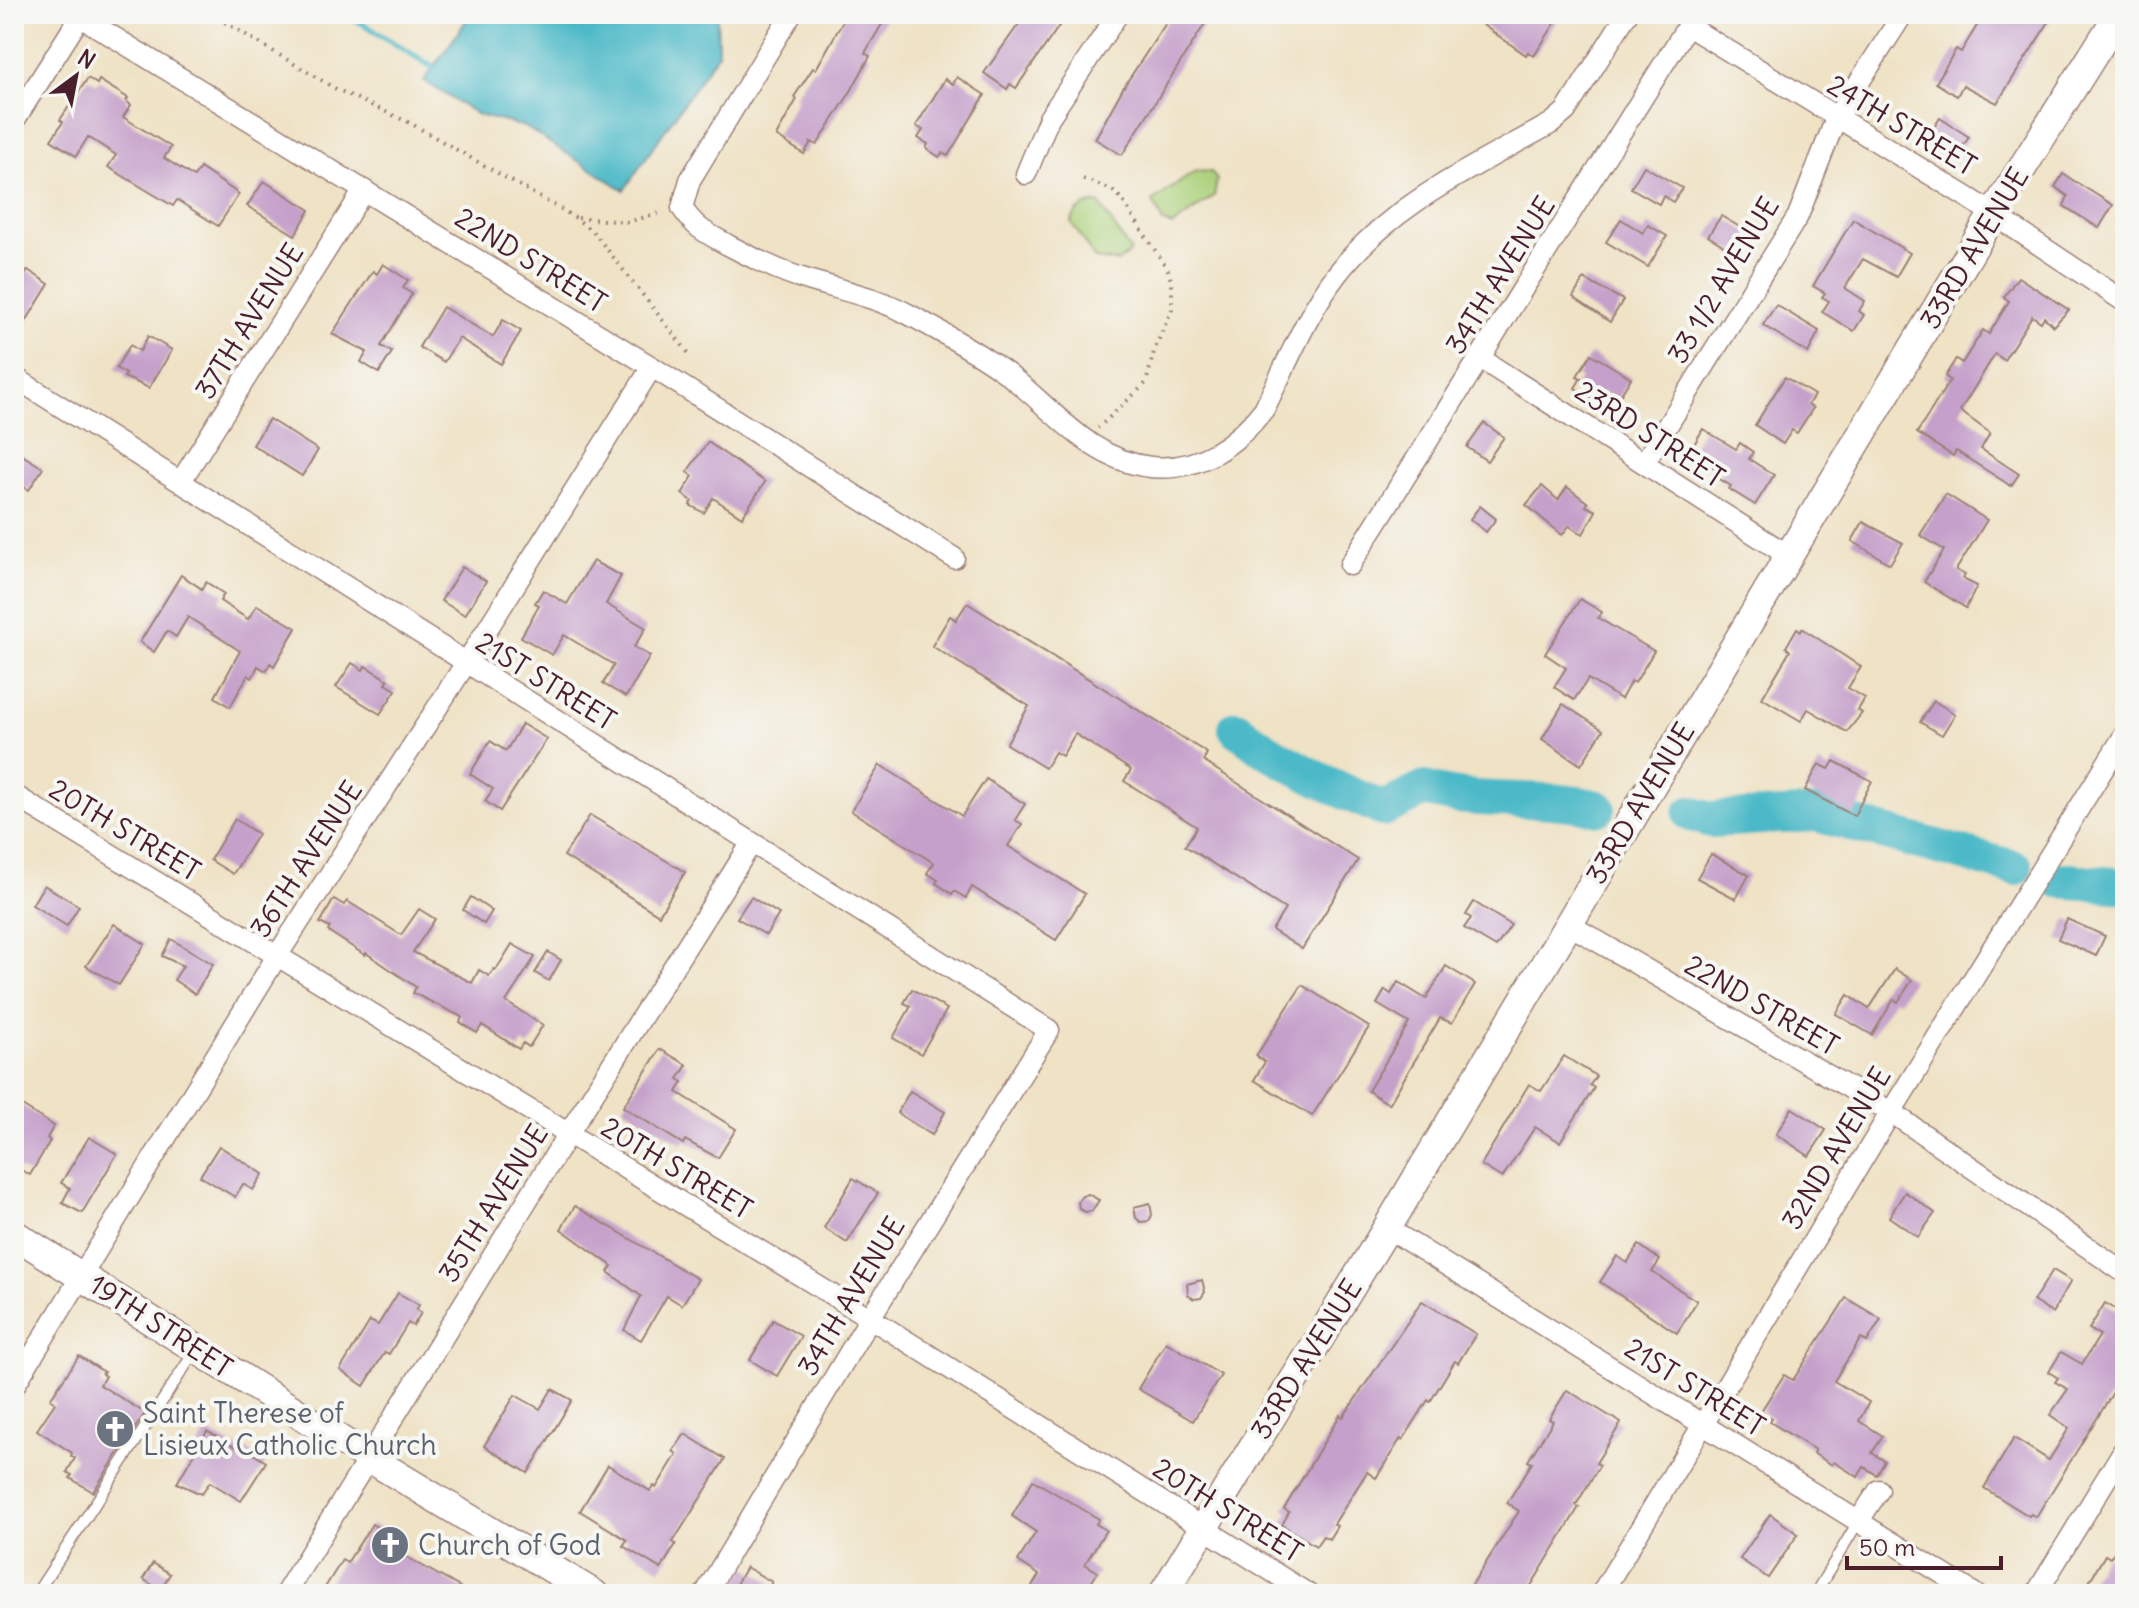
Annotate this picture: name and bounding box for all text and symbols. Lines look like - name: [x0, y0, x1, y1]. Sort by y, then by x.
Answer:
- north arrow: [36, 36, 116, 116]
- text: N: [73, 43, 100, 75]
- street label: 24TH STREET: [1821, 66, 1983, 184]
- street label: 33RD AVENUE: [1912, 161, 2036, 335]
- street label: 34TH AVENUE: [1437, 190, 1563, 360]
- street label: 33 1/2 AVENUE: [1659, 190, 1787, 370]
- street label: 22ND STREET: [449, 199, 613, 321]
- street label: 37TH AVENUE: [187, 236, 311, 406]
- street label: 23RD STREET: [1568, 372, 1732, 496]
- street label: 21ST STREET: [469, 624, 623, 738]
- street label: 33RD AVENUE: [1578, 716, 1702, 890]
- street label: 20TH STREET: [43, 771, 207, 889]
- street label: 36TH AVENUE: [242, 774, 370, 944]
- street label: 22ND STREET: [1679, 946, 1845, 1064]
- street label: 32ND AVENUE: [1773, 1060, 1899, 1236]
- street label: 20TH STREET: [595, 1109, 759, 1227]
- street label: 35TH AVENUE: [430, 1117, 556, 1289]
- street label: 34TH AVENUE: [789, 1210, 913, 1382]
- street label: 19TH STREET: [83, 1266, 239, 1386]
- street label: 33RD AVENUE: [1242, 1272, 1370, 1446]
- street label: 21ST STREET: [1618, 1330, 1772, 1444]
- place label: Saint Therese of Lisieux Catholic Church: [143, 1395, 437, 1463]
- church icon: Saint Therese of Lisieux Catholic Church: [94, 1408, 136, 1450]
- street label: 20TH STREET: [1146, 1450, 1310, 1570]
- scale bar: [1847, 1520, 2001, 1570]
- church icon: Church of God: [369, 1524, 411, 1566]
- place label: Church of God: [418, 1527, 601, 1563]
- text: 50 m: [1859, 1532, 1915, 1562]

